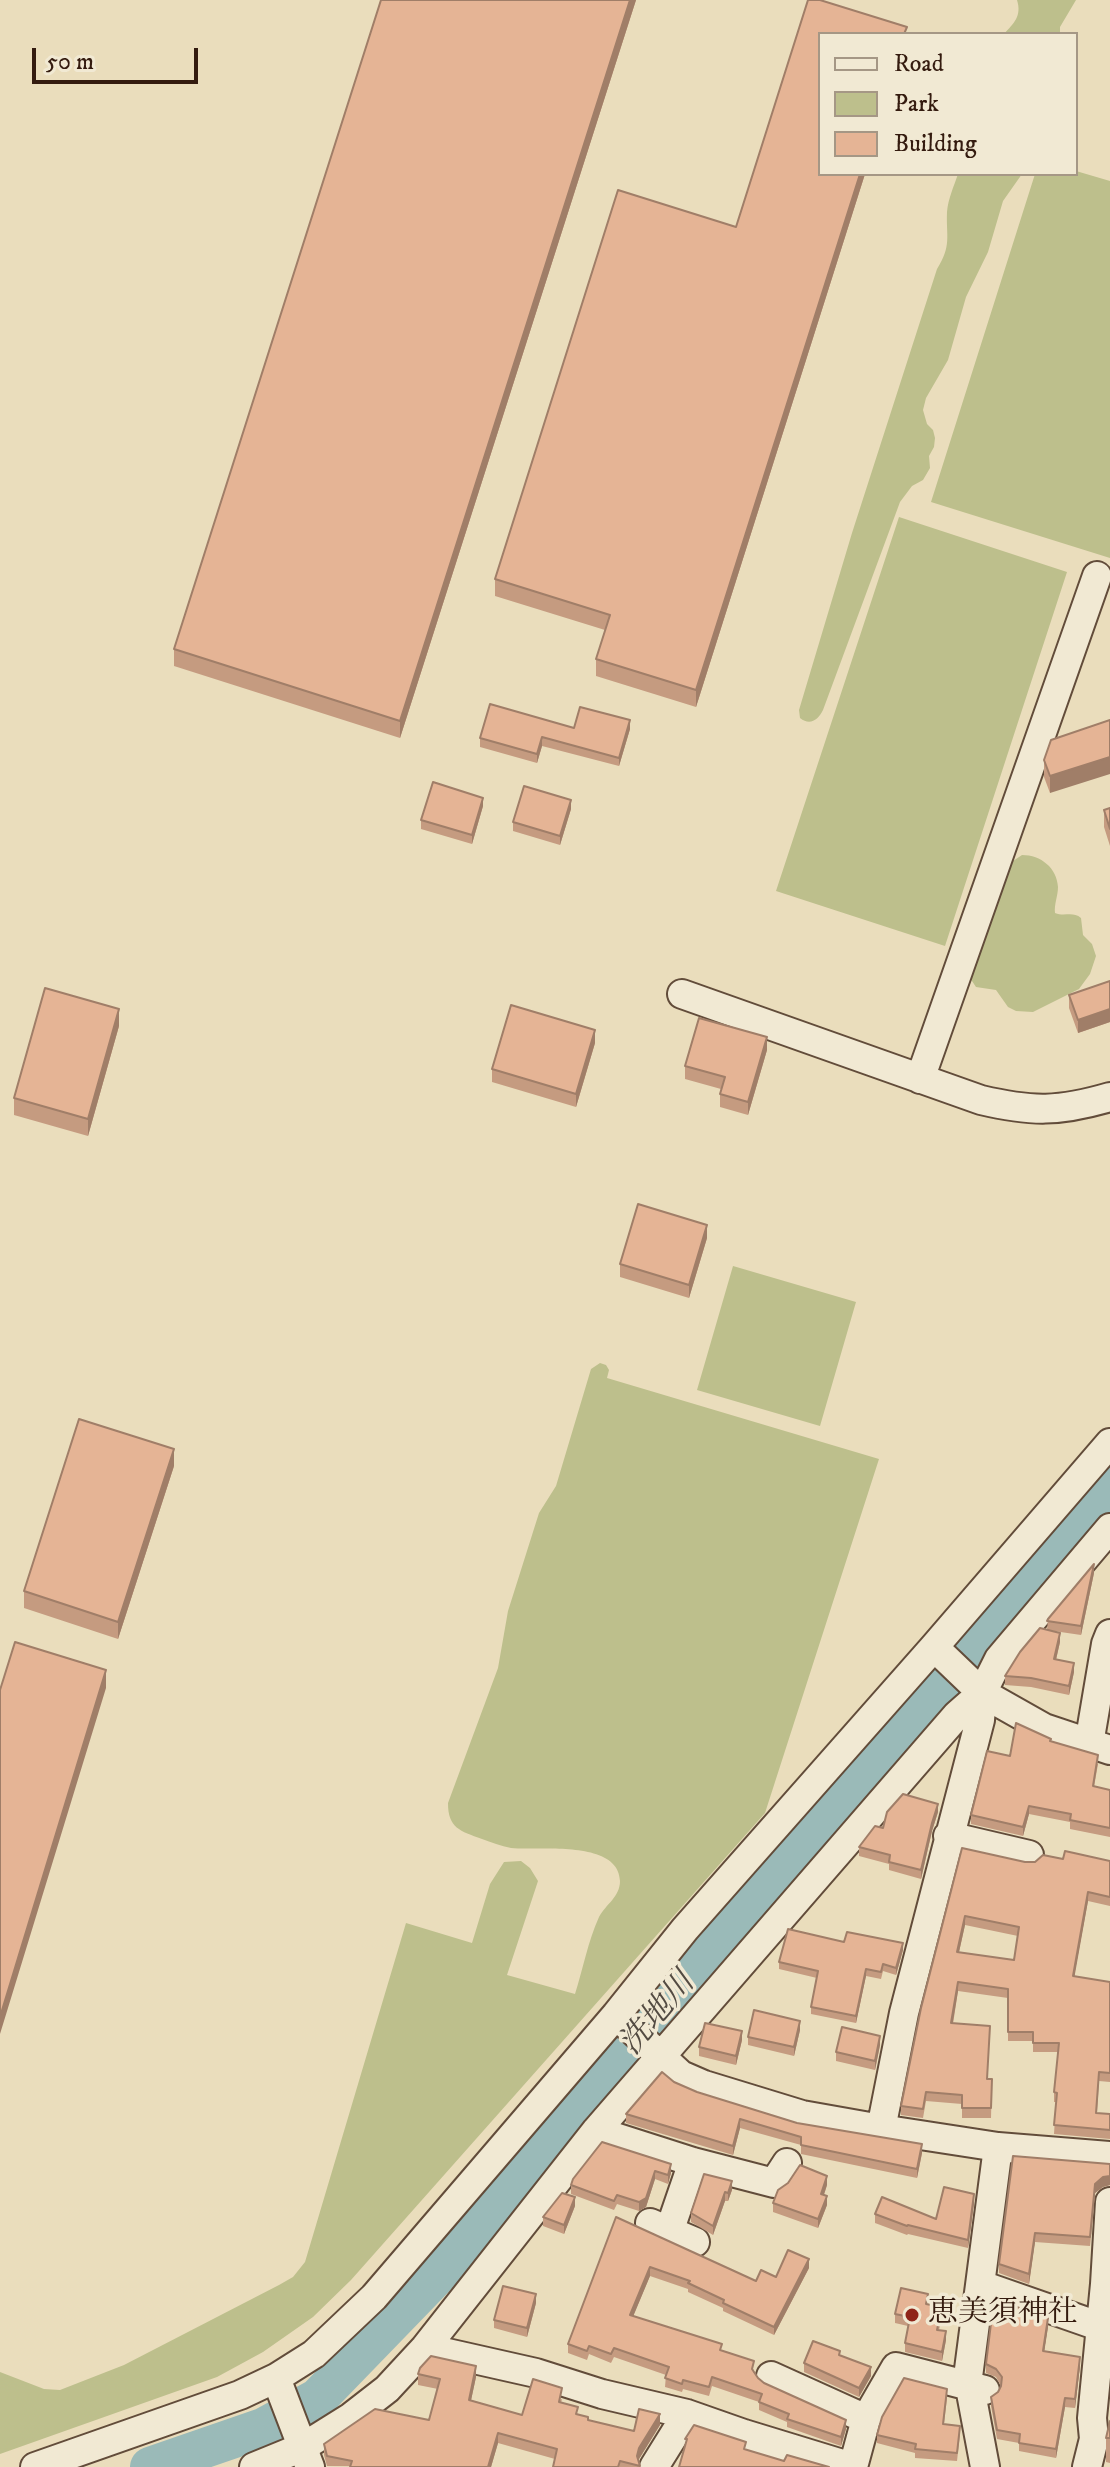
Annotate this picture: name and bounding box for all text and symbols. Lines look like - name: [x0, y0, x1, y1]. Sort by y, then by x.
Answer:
- scale bar: [36, 32, 202, 82]
- legend: [818, 32, 1078, 176]
- text: 50 m: [46, 47, 94, 77]
- text: Road: [894, 49, 944, 79]
- text: Park: [894, 89, 939, 119]
- text: Building: [894, 129, 977, 159]
- water label: 洗地川: [613, 1966, 705, 2064]
- place label: 恵美須神社: [928, 2297, 1078, 2333]
- marker: 恵美須神社: [903, 2306, 921, 2324]

